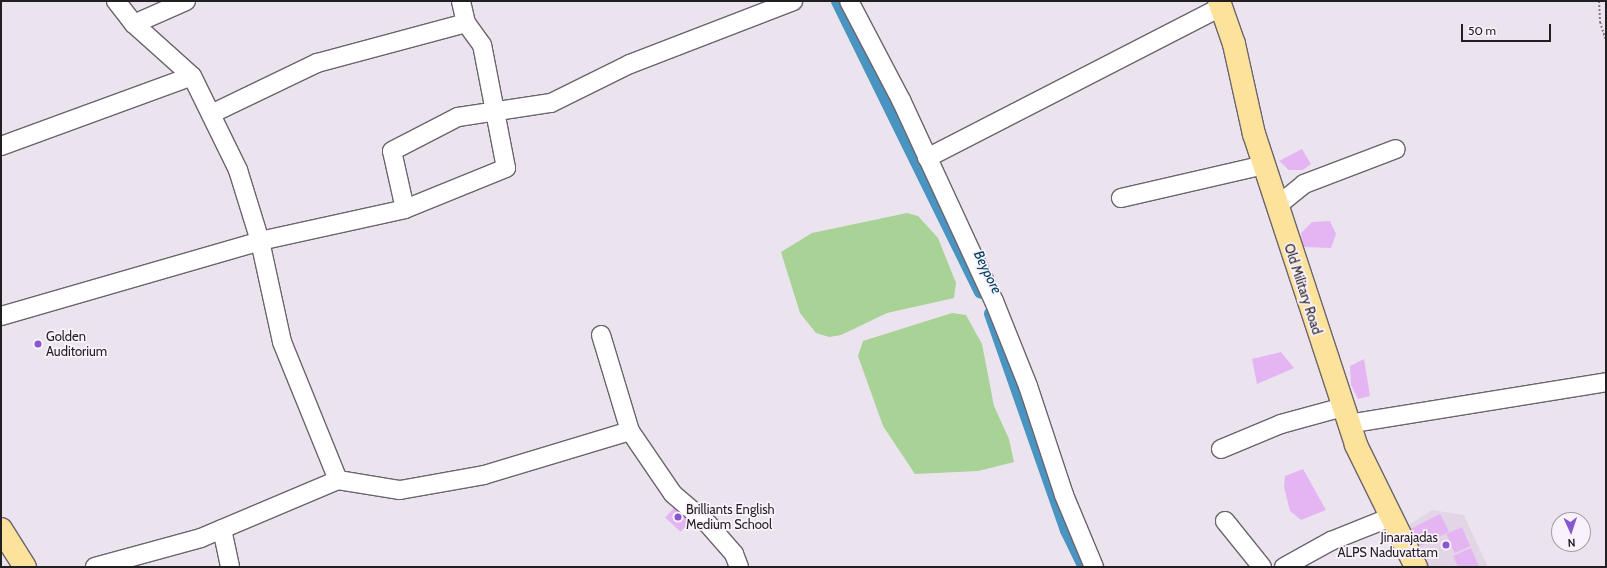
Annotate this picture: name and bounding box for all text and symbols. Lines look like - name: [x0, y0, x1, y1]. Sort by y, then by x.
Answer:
- scale bar: [1463, 16, 1553, 42]
- text: 50 m: [1468, 23, 1496, 38]
- street label: Old Military Road: [1281, 242, 1325, 336]
- water label: Beypore: [970, 248, 1006, 296]
- place label: Golden Auditorium: [46, 329, 107, 360]
- marker: Golden Auditorium: [33, 339, 43, 349]
- place label: Brilliants English Medium School: [686, 502, 775, 533]
- marker: Brilliants English Medium School: [673, 512, 683, 522]
- north arrow: [1551, 512, 1591, 552]
- place label: Jinarajadas ALPS Naduvattam: [1337, 530, 1438, 561]
- text: N: [1567, 536, 1576, 550]
- marker: Jinarajadas ALPS Naduvattam: [1441, 540, 1451, 550]

